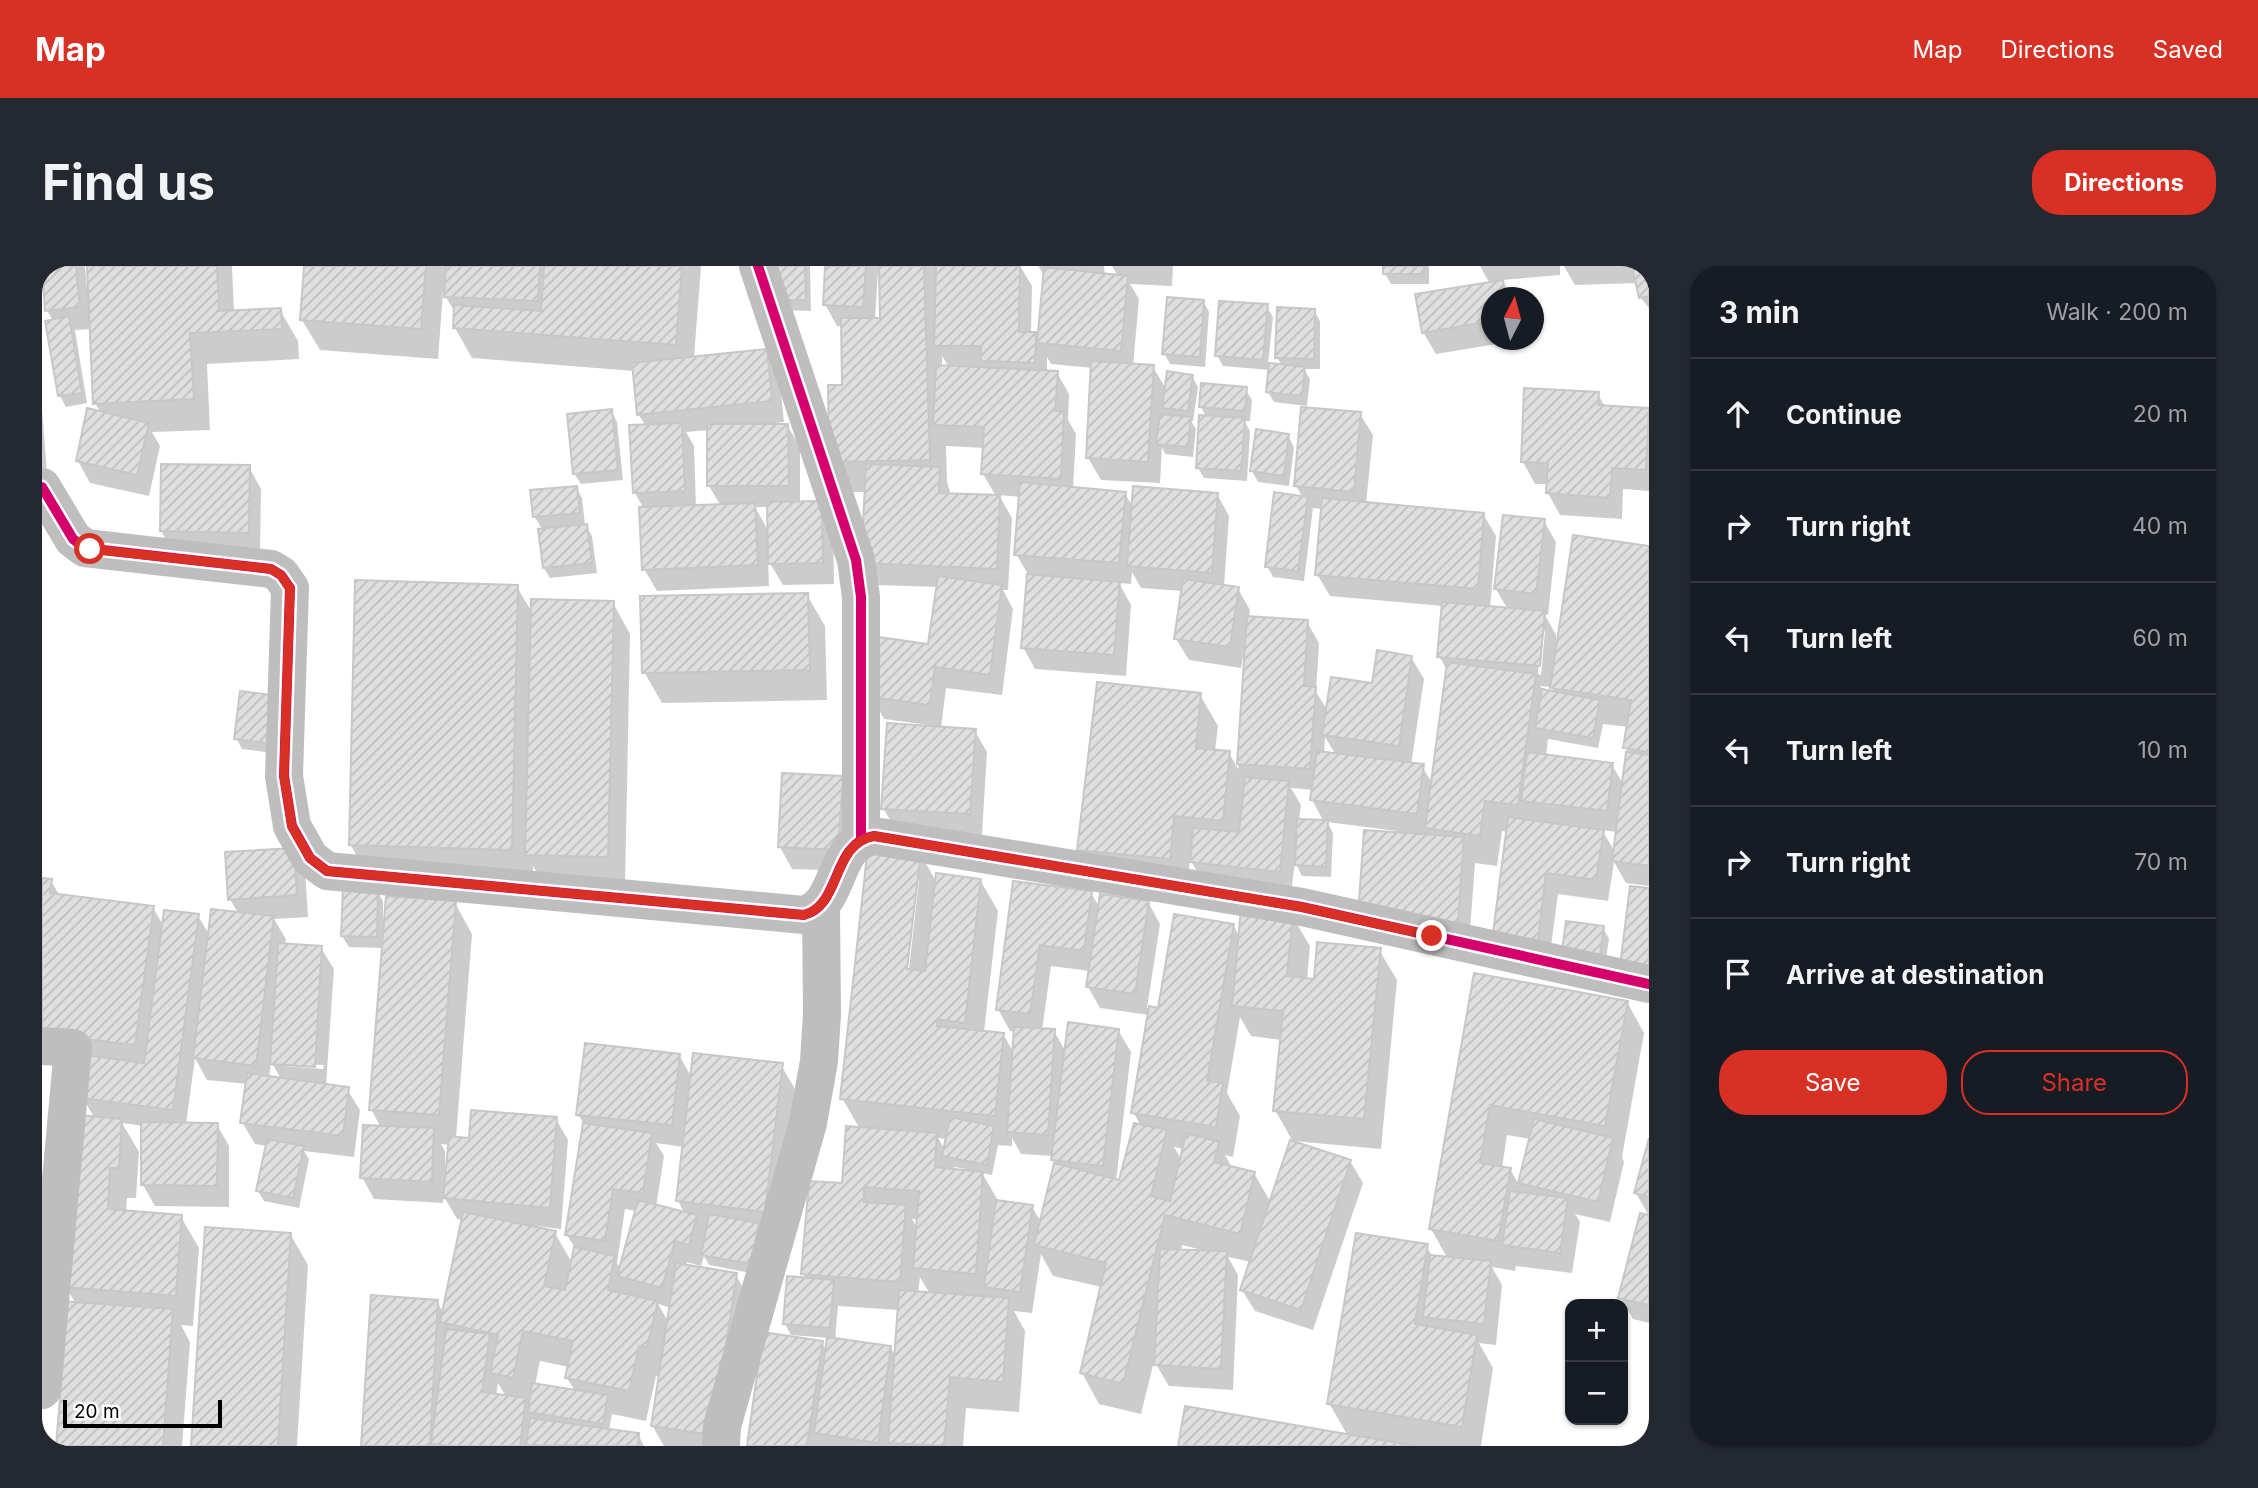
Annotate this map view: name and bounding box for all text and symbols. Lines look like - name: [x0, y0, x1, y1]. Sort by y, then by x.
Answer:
- text: Map: [35, 29, 106, 69]
- text: Map: [1913, 35, 1962, 64]
- text: Directions: [2000, 35, 2115, 64]
- text: Saved: [2153, 35, 2223, 64]
- button: Directions: [2032, 150, 2216, 215]
- text: Find us: [42, 153, 215, 212]
- north arrow: [1481, 287, 1544, 350]
- text: 3 min: [1719, 294, 1800, 330]
- text: Walk · 200 m: [2046, 298, 2188, 326]
- icon: ahead: [1719, 395, 1757, 433]
- text: Continue: [1786, 399, 1902, 430]
- text: 20 m: [2133, 400, 2188, 428]
- icon: right: [1719, 507, 1757, 545]
- text: Turn right: [1786, 511, 1911, 542]
- text: 40 m: [2132, 512, 2188, 540]
- route start: [74, 533, 105, 564]
- icon: left: [1719, 619, 1757, 657]
- text: Turn left: [1786, 623, 1892, 654]
- text: 60 m: [2133, 624, 2188, 652]
- icon: left: [1719, 731, 1757, 769]
- text: Turn left: [1786, 735, 1892, 766]
- text: 10 m: [2138, 736, 2188, 764]
- icon: right: [1719, 843, 1757, 881]
- text: Turn right: [1786, 847, 1911, 878]
- text: 70 m: [2134, 848, 2188, 876]
- route end: [1416, 920, 1447, 951]
- icon: arrive: [1719, 955, 1757, 993]
- text: Arrive at destination: [1786, 959, 2045, 990]
- button: Save: [1719, 1050, 1947, 1115]
- button: Share: [1961, 1050, 2188, 1115]
- map controls: [1565, 1299, 1628, 1425]
- button: +: [1565, 1299, 1628, 1362]
- button: −: [1565, 1362, 1628, 1425]
- scale bar: [63, 1397, 222, 1429]
- text: 20 m: [74, 1400, 120, 1423]

